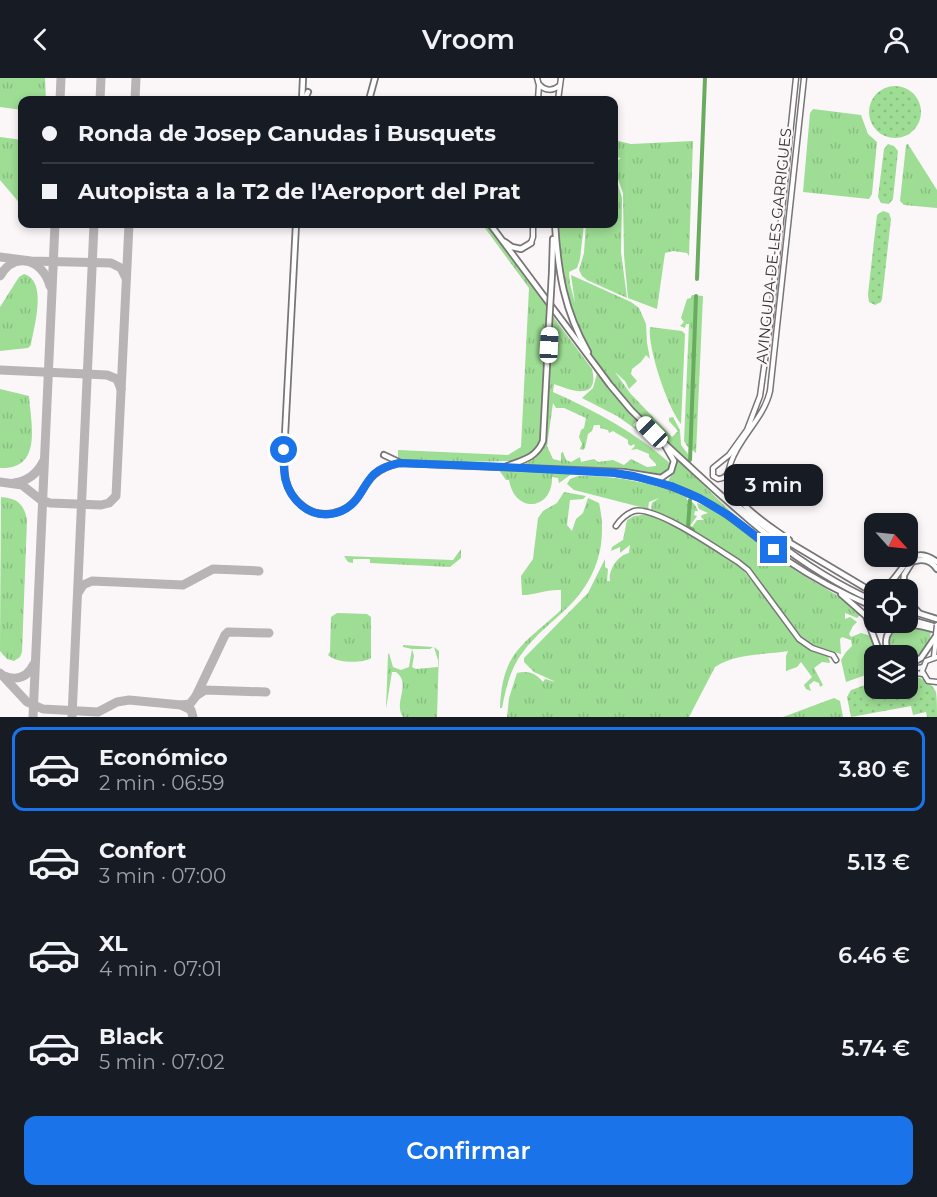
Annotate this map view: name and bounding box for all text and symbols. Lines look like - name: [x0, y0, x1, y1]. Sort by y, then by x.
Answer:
- icon: back: [24, 23, 57, 56]
- text: Vroom: [422, 23, 515, 56]
- icon: person: [880, 23, 913, 56]
- text: Ronda de Josep Canudas i Busquets: [78, 120, 496, 147]
- street label: AVINGUDA DE LES GARRIGUES: [752, 127, 795, 365]
- text: Autopista a la T2 de l'Aeroport del Prat: [78, 178, 521, 205]
- car: [539, 327, 559, 363]
- car: [633, 413, 671, 451]
- route start: [270, 436, 297, 463]
- callout: 3 min: [724, 463, 824, 505]
- text: 3 min: [745, 473, 802, 497]
- north arrow: [864, 513, 918, 567]
- map controls: [864, 513, 918, 699]
- route end: [760, 536, 787, 563]
- button: locate: [864, 579, 918, 633]
- button: layers: [864, 645, 918, 699]
- icon: car: [27, 742, 81, 796]
- text: Económico: [99, 744, 228, 771]
- text: 3.80 €: [839, 756, 910, 783]
- text: 2 min · 06:59: [99, 771, 224, 795]
- icon: car: [27, 835, 81, 889]
- text: Confort: [99, 837, 186, 864]
- text: 5.13 €: [847, 849, 910, 876]
- text: 3 min · 07:00: [99, 864, 226, 888]
- icon: car: [27, 928, 81, 982]
- text: XL: [99, 930, 128, 957]
- text: 6.46 €: [838, 942, 910, 969]
- text: 4 min · 07:01: [99, 957, 222, 981]
- icon: car: [27, 1021, 81, 1075]
- text: Black: [99, 1023, 163, 1050]
- text: 5.74 €: [841, 1035, 910, 1062]
- text: 5 min · 07:02: [99, 1050, 225, 1074]
- button: Confirmar: [24, 1116, 913, 1185]

